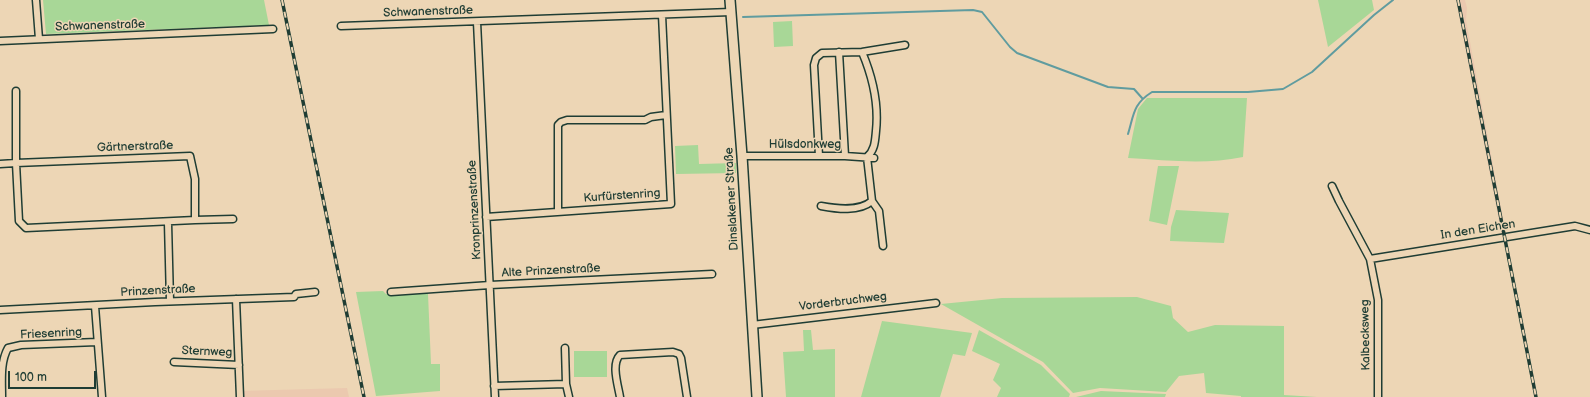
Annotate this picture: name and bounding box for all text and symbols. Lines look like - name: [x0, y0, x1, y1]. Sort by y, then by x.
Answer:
- street label: Schwanenstraße: [383, 3, 473, 21]
- street label: Schwanenstraße: [55, 17, 145, 35]
- street label: Gärtnerstraße: [97, 138, 173, 156]
- street label: Hülsdonkweg: [769, 138, 841, 152]
- street label: Dinslakener Straße: [722, 147, 742, 251]
- street label: Kronprinzenstraße: [465, 160, 485, 260]
- street label: Kurfürstenring: [583, 186, 661, 206]
- street label: In den Eichen: [1440, 217, 1516, 243]
- street label: Alte Prinzenstraße: [501, 261, 601, 281]
- street label: Prinzenstraße: [120, 282, 196, 300]
- street label: Vorderbruchweg: [798, 289, 888, 315]
- street label: Kalbecksweg: [1358, 299, 1374, 371]
- street label: Friesenring: [20, 325, 82, 343]
- street label: Sternweg: [181, 344, 233, 360]
- scale bar: [10, 363, 98, 389]
- text: 100 m: [15, 370, 47, 385]

